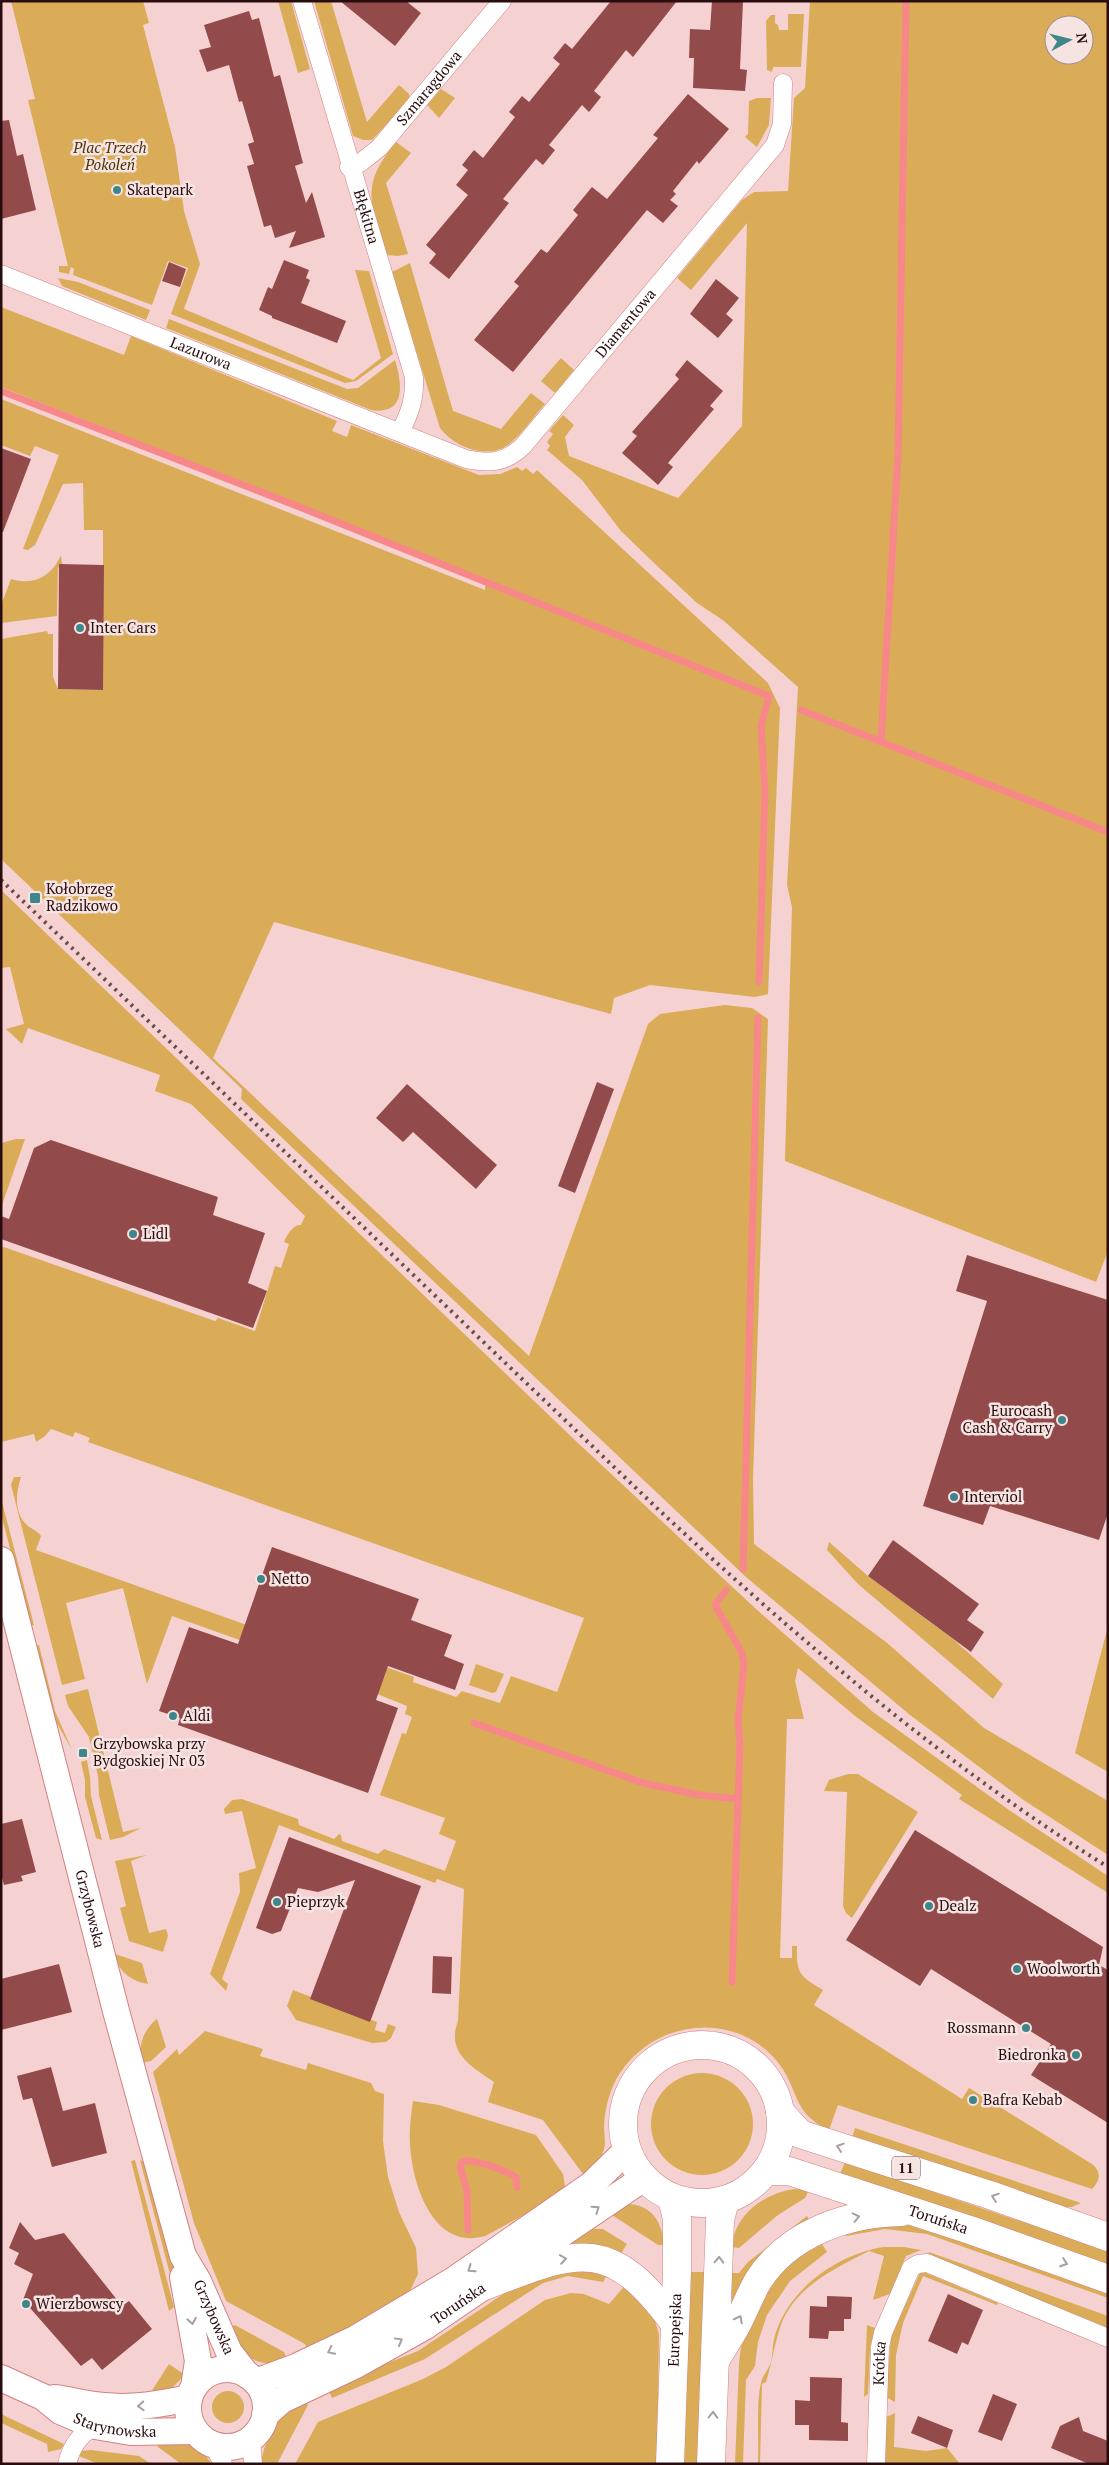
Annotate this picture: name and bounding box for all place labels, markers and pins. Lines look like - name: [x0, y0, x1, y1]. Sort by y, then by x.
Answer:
- place label: Skatepark: [127, 179, 193, 199]
- marker: Skatepark: [111, 184, 123, 196]
- place label: Inter Cars: [90, 617, 156, 637]
- marker: Inter Cars: [74, 622, 86, 634]
- place label: Kołobrzeg Radzikowo: [46, 878, 118, 915]
- marker: Kołobrzeg Radzikowo: [28, 891, 42, 905]
- place label: Lidl: [143, 1223, 169, 1243]
- marker: Lidl: [127, 1228, 139, 1240]
- place label: Eurocash Cash & Carry: [963, 1400, 1052, 1437]
- marker: Eurocash Cash & Carry: [1056, 1414, 1068, 1426]
- place label: Interviol: [964, 1486, 1022, 1506]
- marker: Interviol: [948, 1491, 960, 1503]
- place label: Netto: [271, 1568, 309, 1588]
- marker: Netto: [255, 1573, 267, 1585]
- place label: Aldi: [183, 1705, 211, 1725]
- marker: Aldi: [167, 1710, 179, 1722]
- place label: Grzybowska przy Bydgoskiej Nr 03: [93, 1733, 206, 1770]
- marker: Grzybowska przy Bydgoskiej Nr 03: [77, 1747, 89, 1759]
- place label: Pieprzyk: [287, 1891, 345, 1911]
- place label: Dealz: [939, 1895, 977, 1915]
- marker: Pieprzyk: [271, 1896, 283, 1908]
- marker: Dealz: [923, 1900, 935, 1912]
- place label: Woolworth: [1027, 1958, 1101, 1978]
- marker: Woolworth: [1011, 1963, 1023, 1975]
- place label: Rossmann: [947, 2017, 1016, 2037]
- marker: Rossmann: [1020, 2022, 1032, 2034]
- place label: Biedronka: [998, 2044, 1066, 2064]
- marker: Biedronka: [1070, 2049, 1082, 2061]
- place label: Bafra Kebab: [983, 2089, 1062, 2109]
- marker: Bafra Kebab: [967, 2094, 979, 2106]
- place label: Wierzbowscy: [36, 2293, 124, 2313]
- marker: Wierzbowscy: [20, 2298, 32, 2310]

